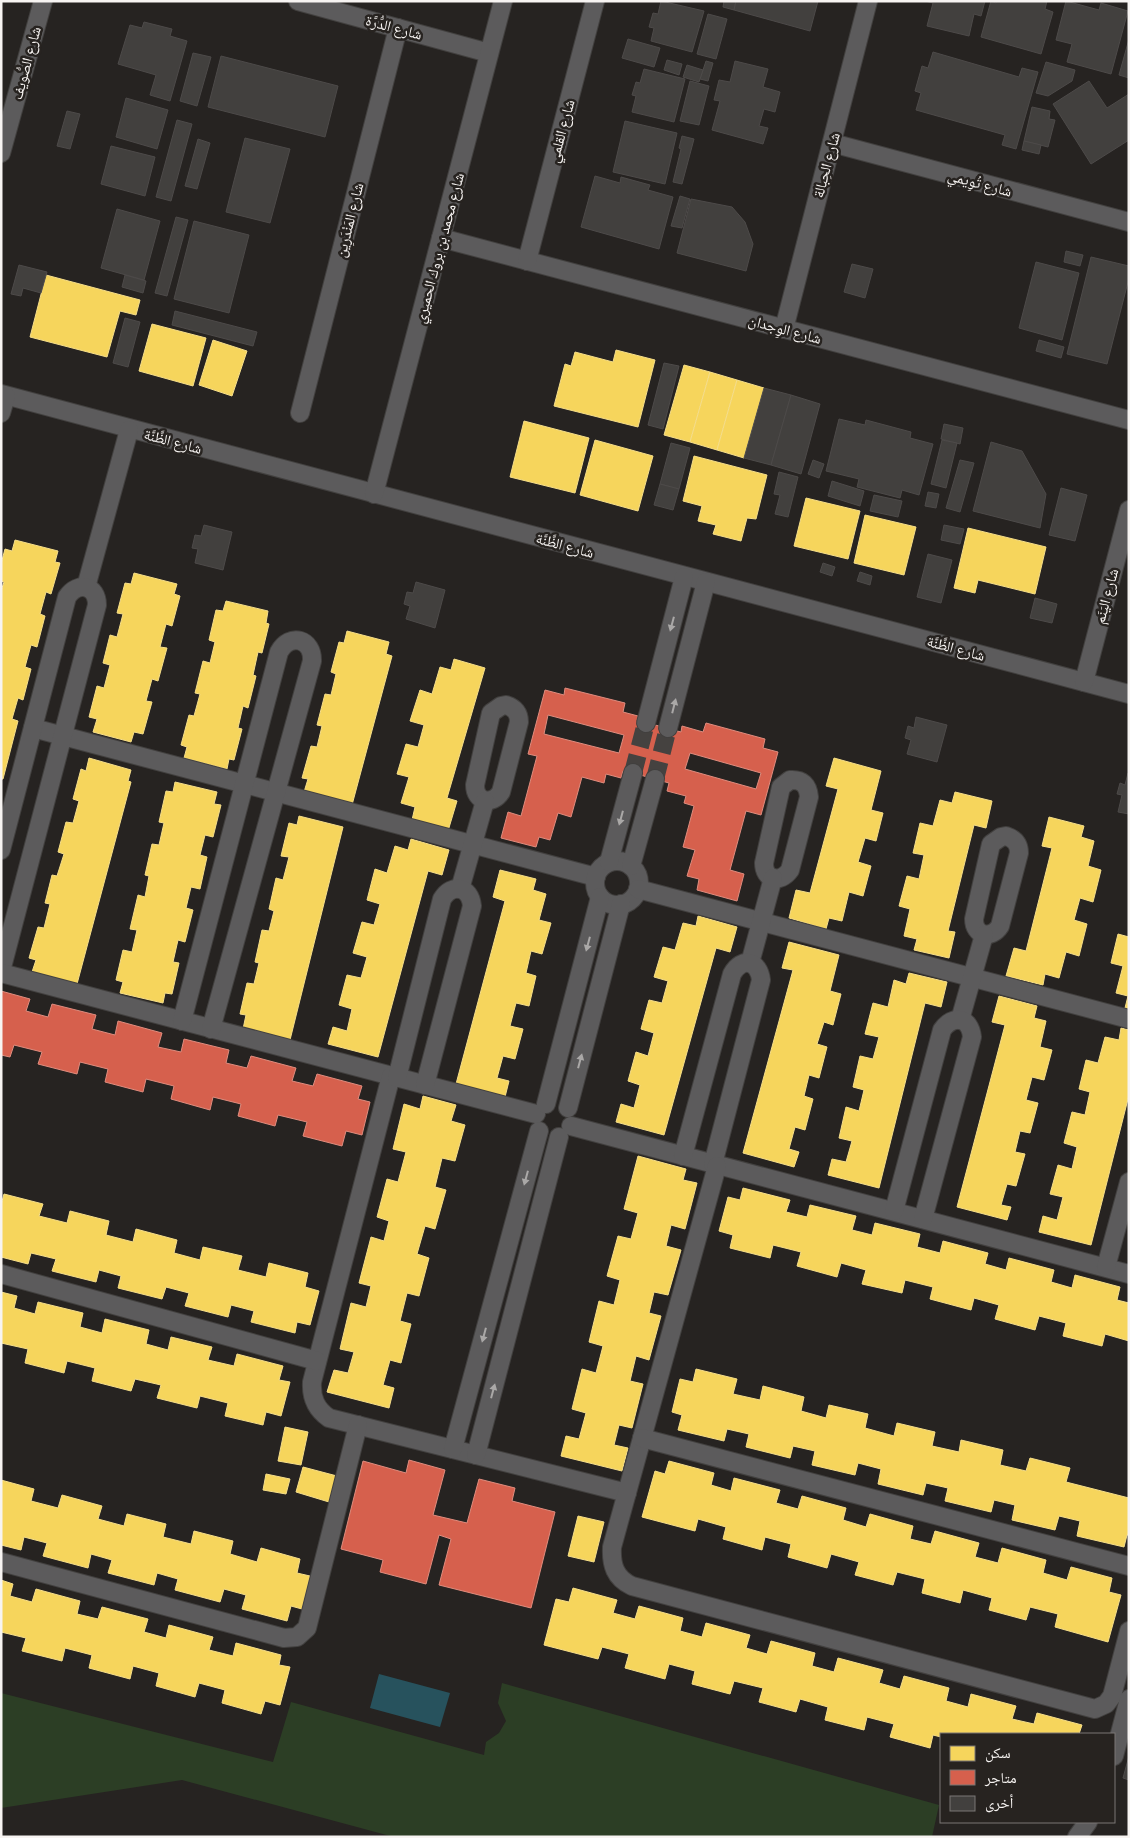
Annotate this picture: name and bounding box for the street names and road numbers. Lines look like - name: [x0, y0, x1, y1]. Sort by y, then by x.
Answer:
- street label: شارع الدُّرَّة: [363, 10, 425, 45]
- street label: شارع الصُّويف: [7, 24, 46, 102]
- street label: شارع القلمي: [543, 97, 581, 165]
- street label: شارع الحِبالة: [808, 130, 845, 200]
- street label: شارع تُوِيمي: [945, 165, 1014, 203]
- street label: شارع محمد بن بروك الحميري: [410, 171, 471, 326]
- street label: شارع المَنْدَرِين: [331, 181, 370, 260]
- street label: شارع الوِجدان: [746, 310, 824, 350]
- street label: شارع الظَّنَّة: [142, 424, 204, 459]
- street label: شارع الظَّنَّة: [534, 528, 596, 563]
- street label: شارع اليَنَم: [1090, 566, 1123, 626]
- street label: شارع الظَّنَّة: [925, 631, 987, 666]

